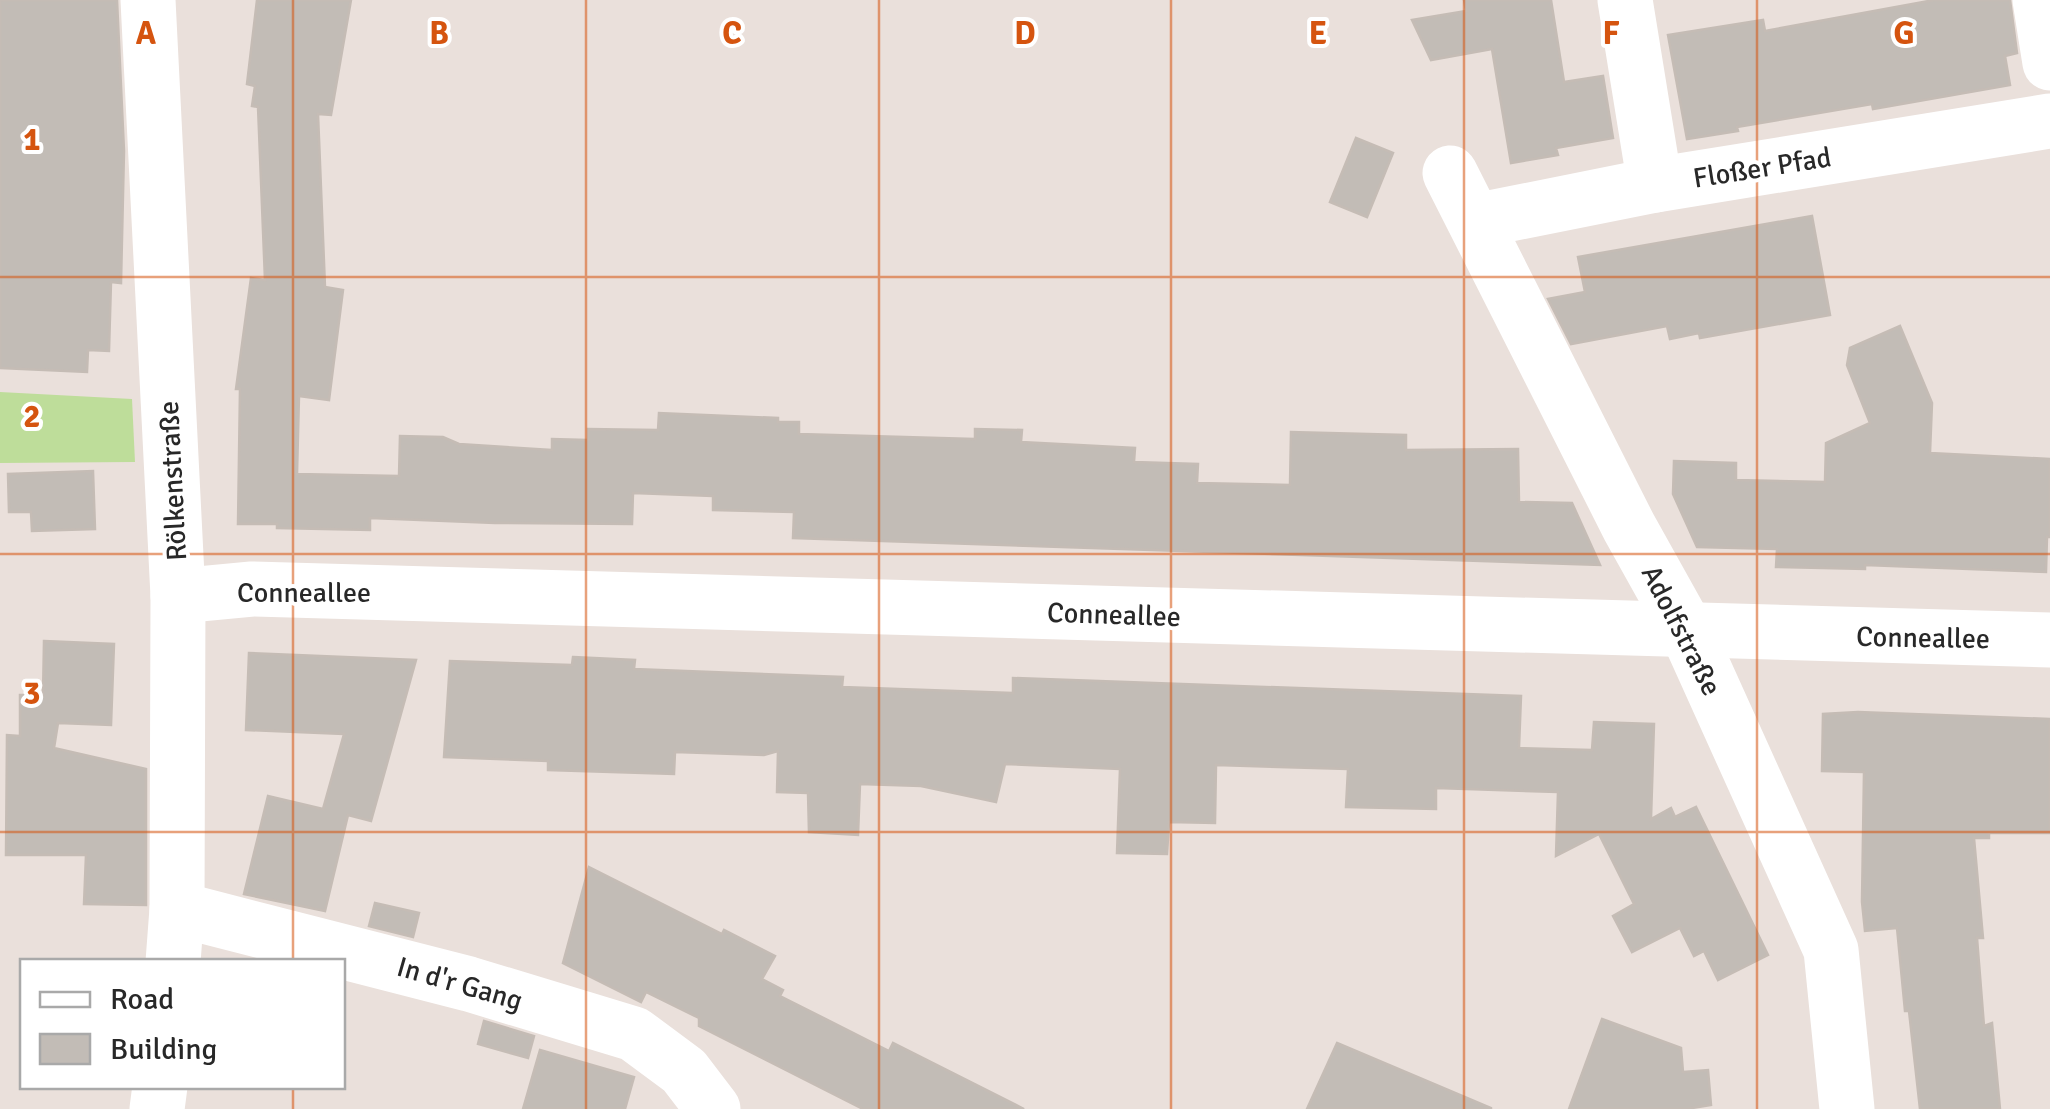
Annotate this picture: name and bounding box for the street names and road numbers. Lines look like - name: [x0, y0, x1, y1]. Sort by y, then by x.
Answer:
- street label: Floßer Pfad: [1691, 140, 1834, 196]
- street label: Rölkenstraße: [152, 400, 194, 562]
- street label: Adolfstraße: [1634, 560, 1728, 701]
- street label: Conneallee: [237, 576, 371, 610]
- street label: Conneallee: [1046, 596, 1181, 634]
- street label: Conneallee: [1856, 620, 1990, 656]
- street label: In d'r Gang: [393, 950, 526, 1018]

